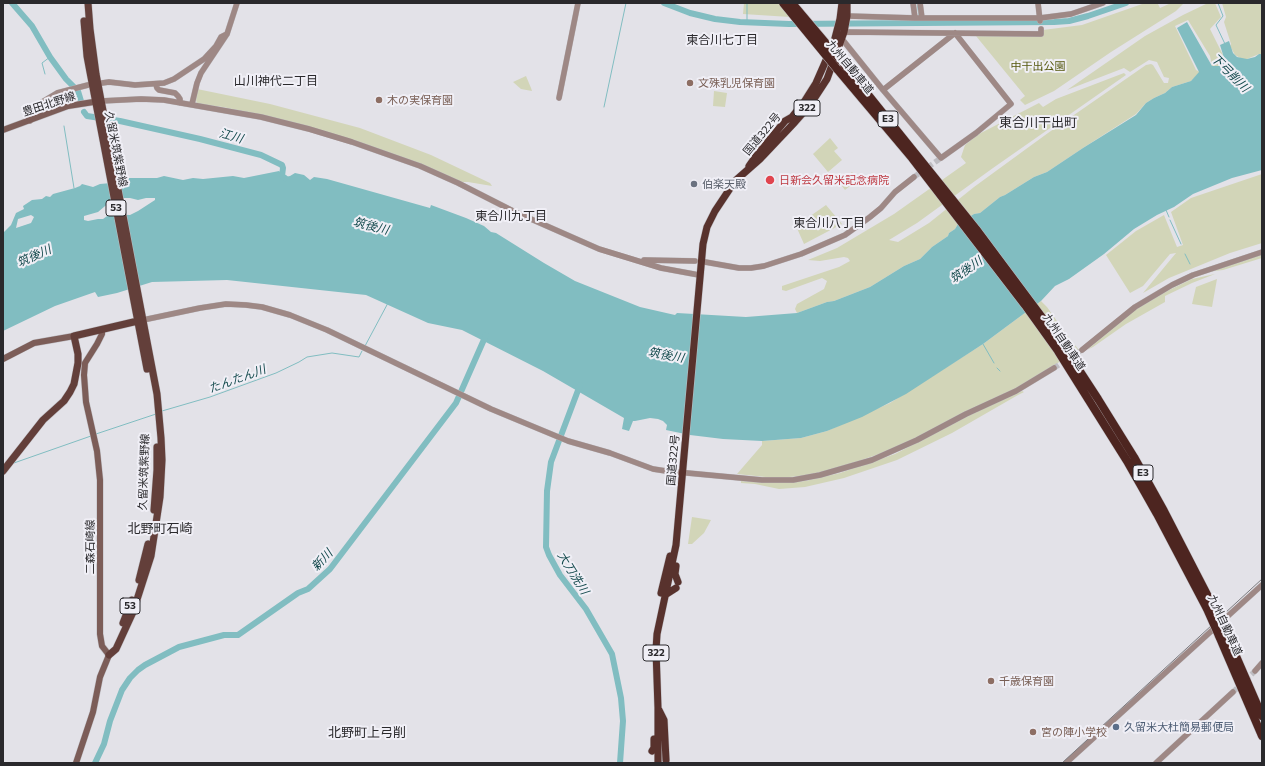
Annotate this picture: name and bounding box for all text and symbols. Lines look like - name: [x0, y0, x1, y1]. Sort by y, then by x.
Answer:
- district label: 東合川七丁目: [686, 33, 758, 47]
- street label: 九州自動車道: [824, 37, 876, 97]
- water label: 下弓削川: [1208, 51, 1252, 95]
- park label: 中干出公園: [1011, 59, 1065, 73]
- district label: 山川神代二丁目: [234, 74, 318, 88]
- place label: 文殊乳児保育園: [698, 76, 775, 90]
- marker: 文殊乳児保育園: [685, 78, 695, 88]
- street label: 豊田北野線: [21, 89, 77, 119]
- place label: 木の実保育園: [387, 93, 453, 107]
- marker: 木の実保育園: [374, 95, 384, 105]
- road number: 322: [794, 100, 820, 116]
- street label: 久留米筑紫野線: [102, 110, 130, 188]
- street label: 国道322号: [740, 110, 784, 158]
- road number: E3: [878, 111, 898, 127]
- district label: 東合川干出町: [999, 115, 1077, 131]
- water label: 江川: [217, 126, 245, 146]
- place label: 日新会久留米記念病院: [779, 173, 889, 187]
- marker: 日新会久留米記念病院: [764, 174, 776, 186]
- place label: 伯楽天殿: [702, 177, 746, 191]
- marker: 伯楽天殿: [689, 179, 699, 189]
- road number: 53: [106, 200, 126, 216]
- district label: 東合川九丁目: [475, 209, 547, 223]
- water label: 筑後川: [352, 215, 390, 237]
- district label: 東合川八丁目: [793, 216, 865, 230]
- water label: 筑後川: [15, 242, 53, 270]
- water label: 筑後川: [947, 254, 985, 286]
- street label: 九州自動車道: [1040, 311, 1088, 373]
- water label: 筑後川: [647, 345, 685, 365]
- water label: たんたん川: [206, 362, 268, 396]
- street label: 久留米筑紫野線: [136, 433, 152, 511]
- street label: 国道322号: [664, 434, 682, 486]
- road number: E3: [1133, 465, 1153, 481]
- street label: 二森石崎線: [83, 520, 97, 574]
- district label: 北野町石崎: [128, 521, 192, 537]
- water label: 新川: [309, 546, 335, 574]
- water label: 大刀洗川: [554, 549, 592, 597]
- street label: 九州自動車道: [1205, 592, 1245, 658]
- road number: 53: [120, 598, 140, 614]
- road number: 322: [643, 645, 669, 661]
- place label: 千歳保育園: [999, 674, 1054, 688]
- marker: 千歳保育園: [986, 676, 996, 686]
- place label: 久留米大杜簡易郵便局: [1124, 720, 1234, 734]
- marker: 久留米大杜簡易郵便局: [1111, 722, 1121, 732]
- district label: 北野町上弓削: [328, 725, 406, 741]
- place label: 宮の陣小学校: [1041, 725, 1107, 739]
- marker: 宮の陣小学校: [1028, 727, 1038, 737]

